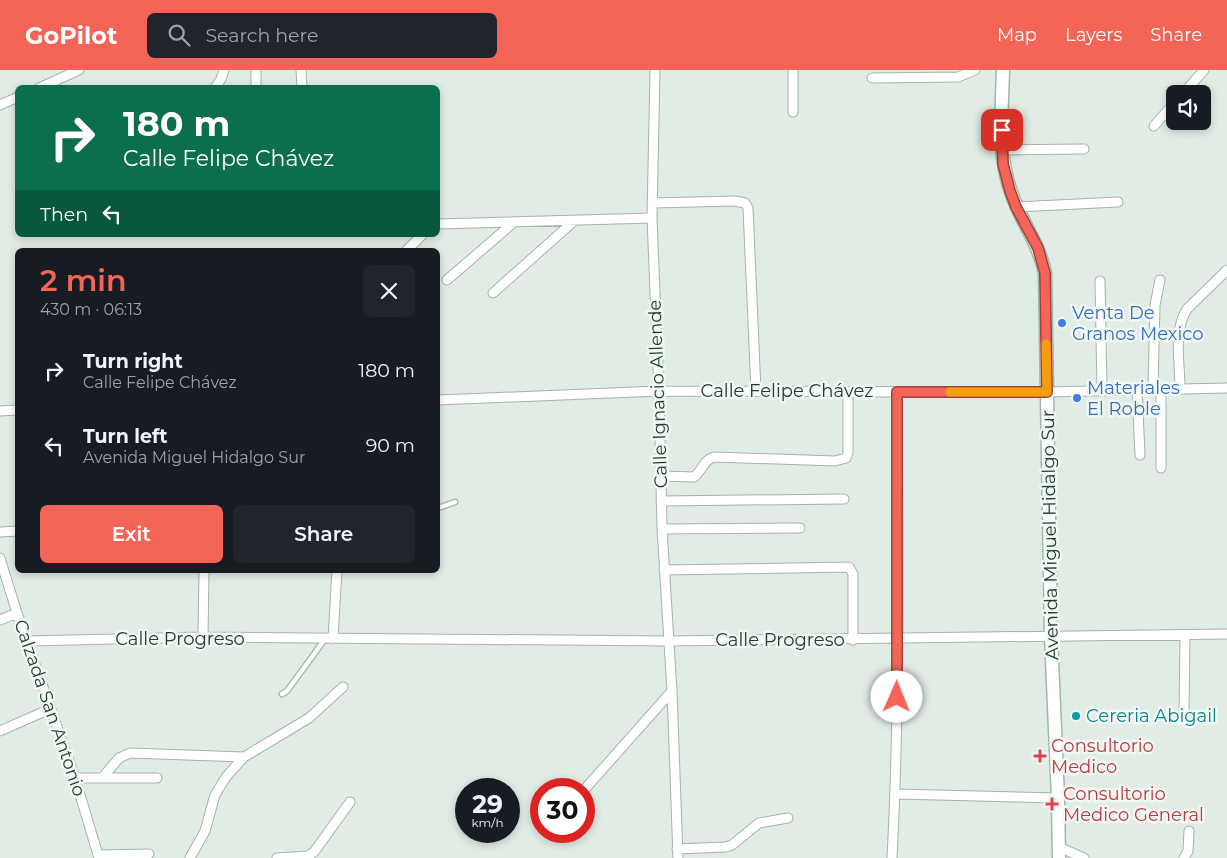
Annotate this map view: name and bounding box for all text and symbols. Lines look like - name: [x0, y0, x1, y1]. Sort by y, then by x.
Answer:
- search box: [147, 13, 497, 58]
- text: GoPilot: [25, 21, 117, 50]
- icon: search: [165, 21, 193, 49]
- text: Search here: [205, 24, 318, 47]
- text: Map: [997, 24, 1037, 46]
- text: Layers: [1065, 24, 1122, 46]
- text: Share: [1150, 24, 1202, 46]
- map controls: [1166, 85, 1211, 130]
- button: sound: [1166, 85, 1211, 130]
- text: 180 m: [123, 102, 230, 145]
- icon: right: [40, 105, 105, 170]
- pin: [981, 109, 1023, 151]
- icon: arrive: [988, 116, 1016, 144]
- text: Calle Felipe Chávez: [123, 145, 334, 172]
- icon: left: [98, 200, 126, 228]
- text: Then: [40, 203, 88, 226]
- text: 2 min: [40, 262, 127, 299]
- button: close: [363, 265, 415, 317]
- street label: Calle Ignacio Allende: [644, 299, 672, 489]
- text: 430 m · 06:13: [40, 300, 142, 319]
- place label: Venta De Granos Mexico: [1072, 302, 1203, 345]
- marker: Venta De Granos Mexico: [1056, 317, 1068, 329]
- text: Turn right: [83, 350, 183, 373]
- icon: right: [40, 357, 68, 385]
- text: 180 m: [358, 359, 415, 382]
- text: Calle Felipe Chávez: [83, 373, 237, 392]
- place label: Materiales El Roble: [1087, 377, 1180, 420]
- street label: Calle Felipe Chávez: [701, 380, 873, 402]
- marker: Materiales El Roble: [1071, 392, 1083, 404]
- street label: Avenida Miguel Hidalgo Sur: [1037, 410, 1063, 660]
- text: Turn left: [83, 425, 168, 448]
- icon: left: [40, 432, 68, 460]
- text: 90 m: [366, 434, 415, 457]
- text: Avenida Miguel Hidalgo Sur: [83, 448, 305, 467]
- button: Exit: [40, 505, 223, 563]
- button: Share: [233, 505, 415, 563]
- street label: Calzada San Antonio: [9, 617, 91, 799]
- street label: Calle Progreso: [115, 628, 245, 650]
- street label: Calle Progreso: [715, 629, 845, 651]
- position arrow: [870, 670, 922, 722]
- place label: Cereria Abigail: [1086, 705, 1217, 727]
- marker: Cereria Abigail: [1070, 710, 1082, 722]
- place label: Consultorio Medico: [1051, 735, 1154, 778]
- marker: Consultorio Medico: [1033, 749, 1047, 763]
- speed limit sign: 30: [530, 778, 595, 843]
- place label: Consultorio Medico General: [1063, 783, 1204, 826]
- text: 29: [472, 789, 503, 819]
- marker: Consultorio Medico General: [1045, 797, 1059, 811]
- text: km/h: [471, 815, 504, 830]

